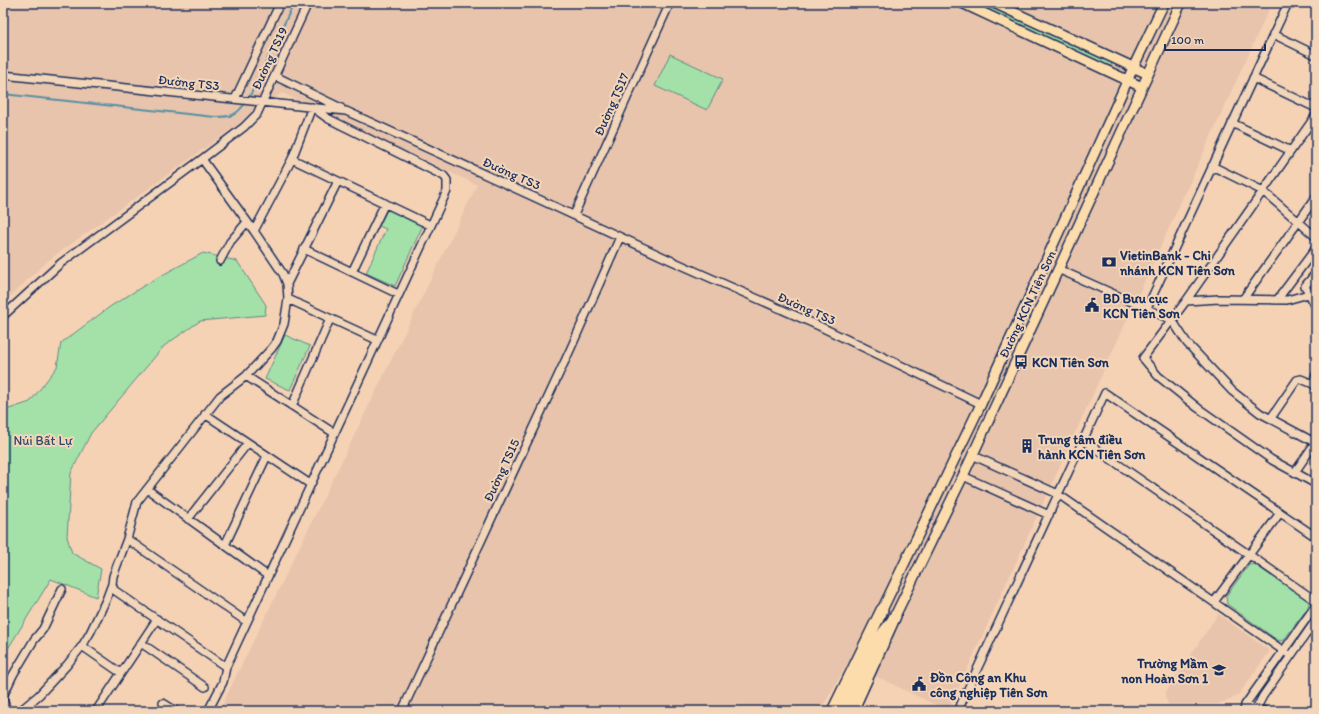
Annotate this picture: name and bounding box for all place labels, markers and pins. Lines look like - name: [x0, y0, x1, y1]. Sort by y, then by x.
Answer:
- place label: VietinBank - Chi nhánh KCN Tiên Sơn: [1119, 248, 1235, 278]
- bank icon: VietinBank - Chi nhánh KCN Tiên Sơn: [1101, 254, 1117, 270]
- place label: BD Bưu cục KCN Tiên Sơn: [1103, 291, 1180, 321]
- public building icon: BD Bưu cục KCN Tiên Sơn: [1084, 297, 1100, 313]
- bus stop icon: KCN Tiên Sơn: [1013, 354, 1029, 370]
- place label: KCN Tiên Sơn: [1032, 355, 1109, 370]
- place label: Trung tâm điều hành KCN Tiên Sơn: [1037, 432, 1146, 462]
- building icon: Trung tâm điều hành KCN Tiên Sơn: [1019, 438, 1035, 454]
- place label: Trường Mầm non Hoàn Sơn 1: [1120, 656, 1208, 686]
- school or university icon: Trường Mầm non Hoàn Sơn 1: [1211, 662, 1227, 678]
- place label: Đồn Công an Khu công nghiệp Tiên Sơn: [930, 670, 1048, 701]
- public building icon: Đồn Công an Khu công nghiệp Tiên Sơn: [911, 676, 927, 692]

